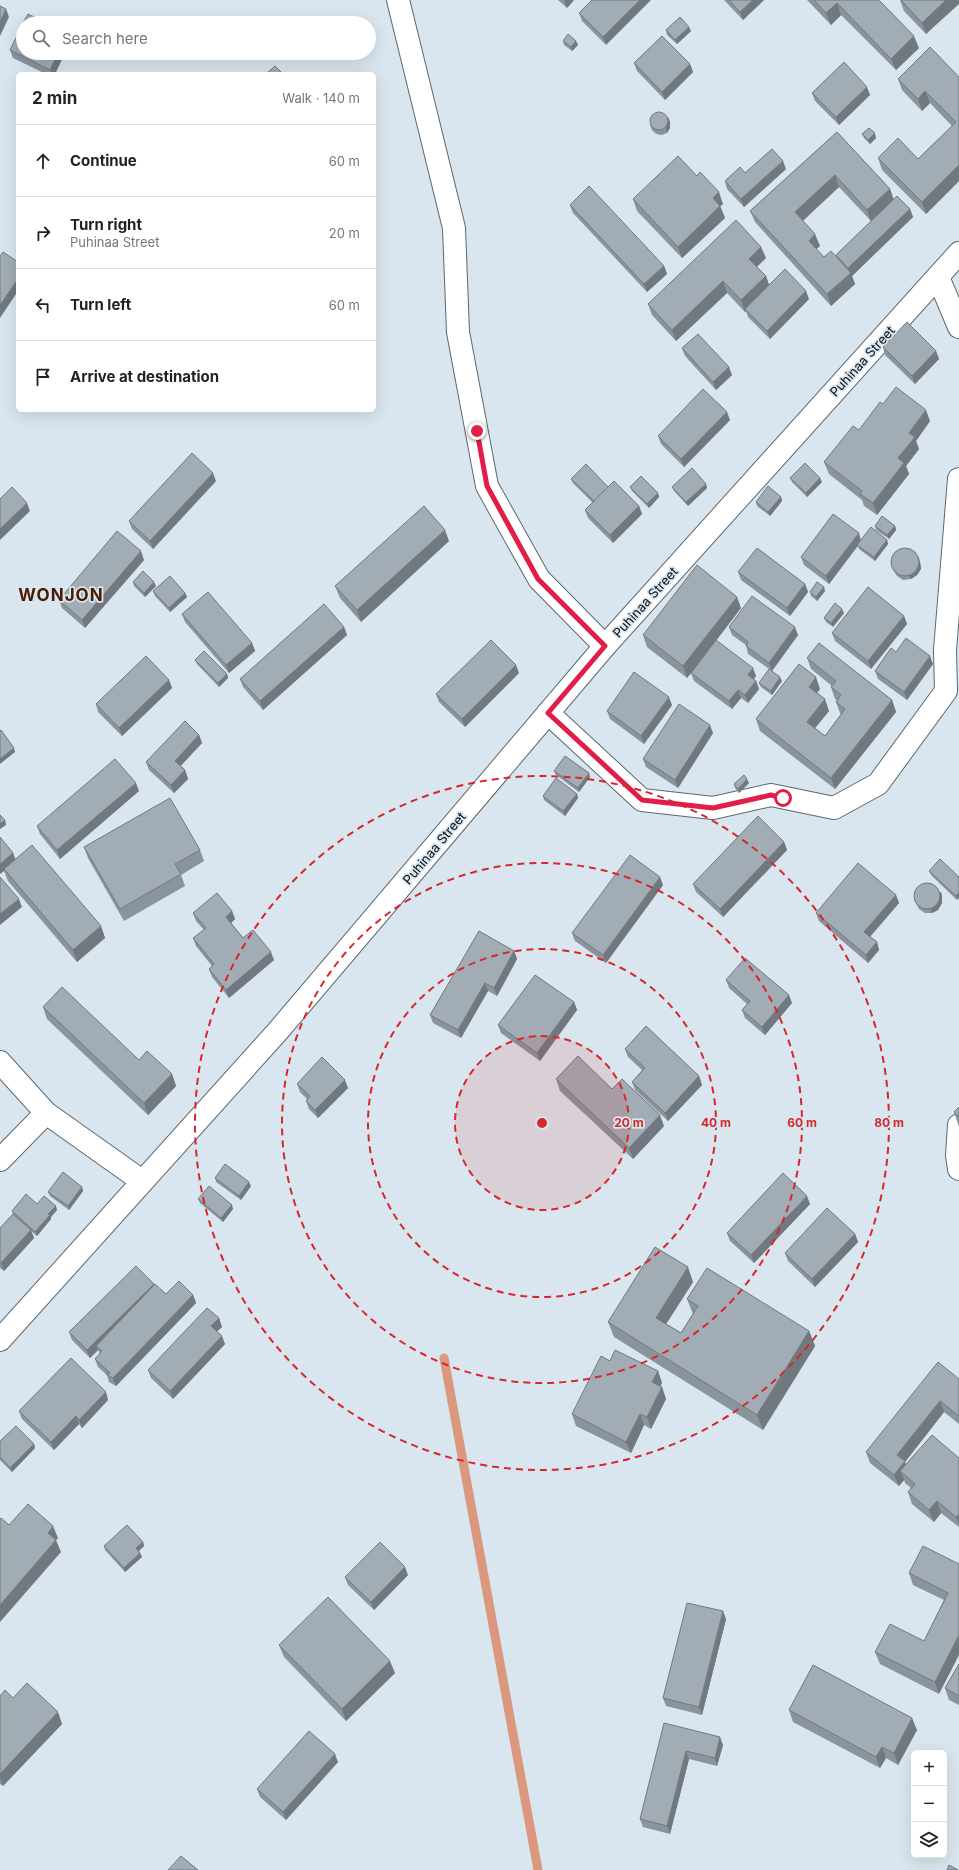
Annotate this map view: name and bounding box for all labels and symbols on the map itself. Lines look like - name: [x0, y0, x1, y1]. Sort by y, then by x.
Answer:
- street label: Puhinaa Street: [826, 322, 898, 400]
- route end: [468, 422, 486, 440]
- street label: Puhinaa Street: [609, 563, 681, 641]
- district label: WONJON: [18, 585, 104, 605]
- route start: [774, 789, 792, 807]
- street label: Puhinaa Street: [399, 809, 469, 887]
- text: 20 m: [614, 1115, 644, 1130]
- text: 40 m: [701, 1115, 731, 1130]
- text: 60 m: [787, 1115, 817, 1130]
- text: 80 m: [874, 1115, 904, 1130]
- centre of rings: [535, 1116, 549, 1130]

